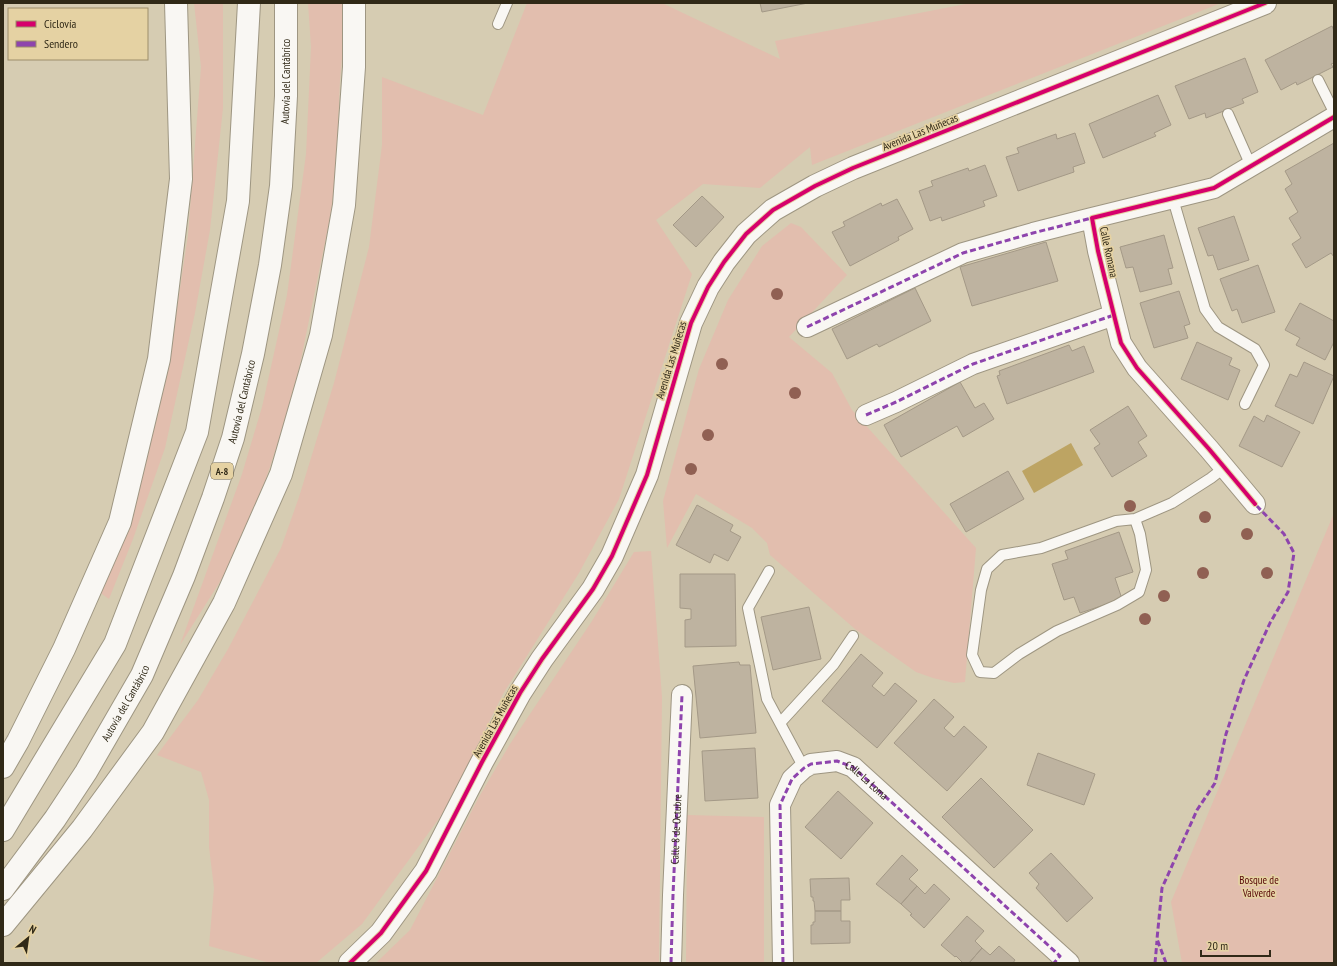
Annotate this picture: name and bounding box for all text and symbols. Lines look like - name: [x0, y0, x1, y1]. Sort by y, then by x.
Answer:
- legend: [8, 8, 148, 60]
- text: Ciclovía: [44, 16, 76, 31]
- text: Sendero: [44, 36, 78, 51]
- street label: Autovía del Cantábrico: [277, 38, 293, 124]
- street label: Avenida Las Muñecas: [880, 110, 960, 154]
- street label: Calle Romana: [1097, 225, 1121, 279]
- street label: Avenida Las Muñecas: [653, 319, 690, 400]
- street label: Autovía del Cantábrico: [225, 358, 258, 445]
- road number: A-8: [211, 463, 233, 479]
- street label: Autovía del Cantábrico: [98, 663, 153, 744]
- street label: Avenida Las Muñecas: [469, 682, 521, 760]
- street label: Calle La Loma: [843, 758, 891, 803]
- street label: Calle 8 de Octubre: [667, 793, 685, 865]
- park label: Bosque de Valverde: [1239, 873, 1279, 900]
- north arrow: [8, 918, 48, 958]
- text: N: [27, 922, 39, 937]
- scale bar: [1201, 932, 1270, 958]
- text: 20 m: [1207, 938, 1228, 953]

